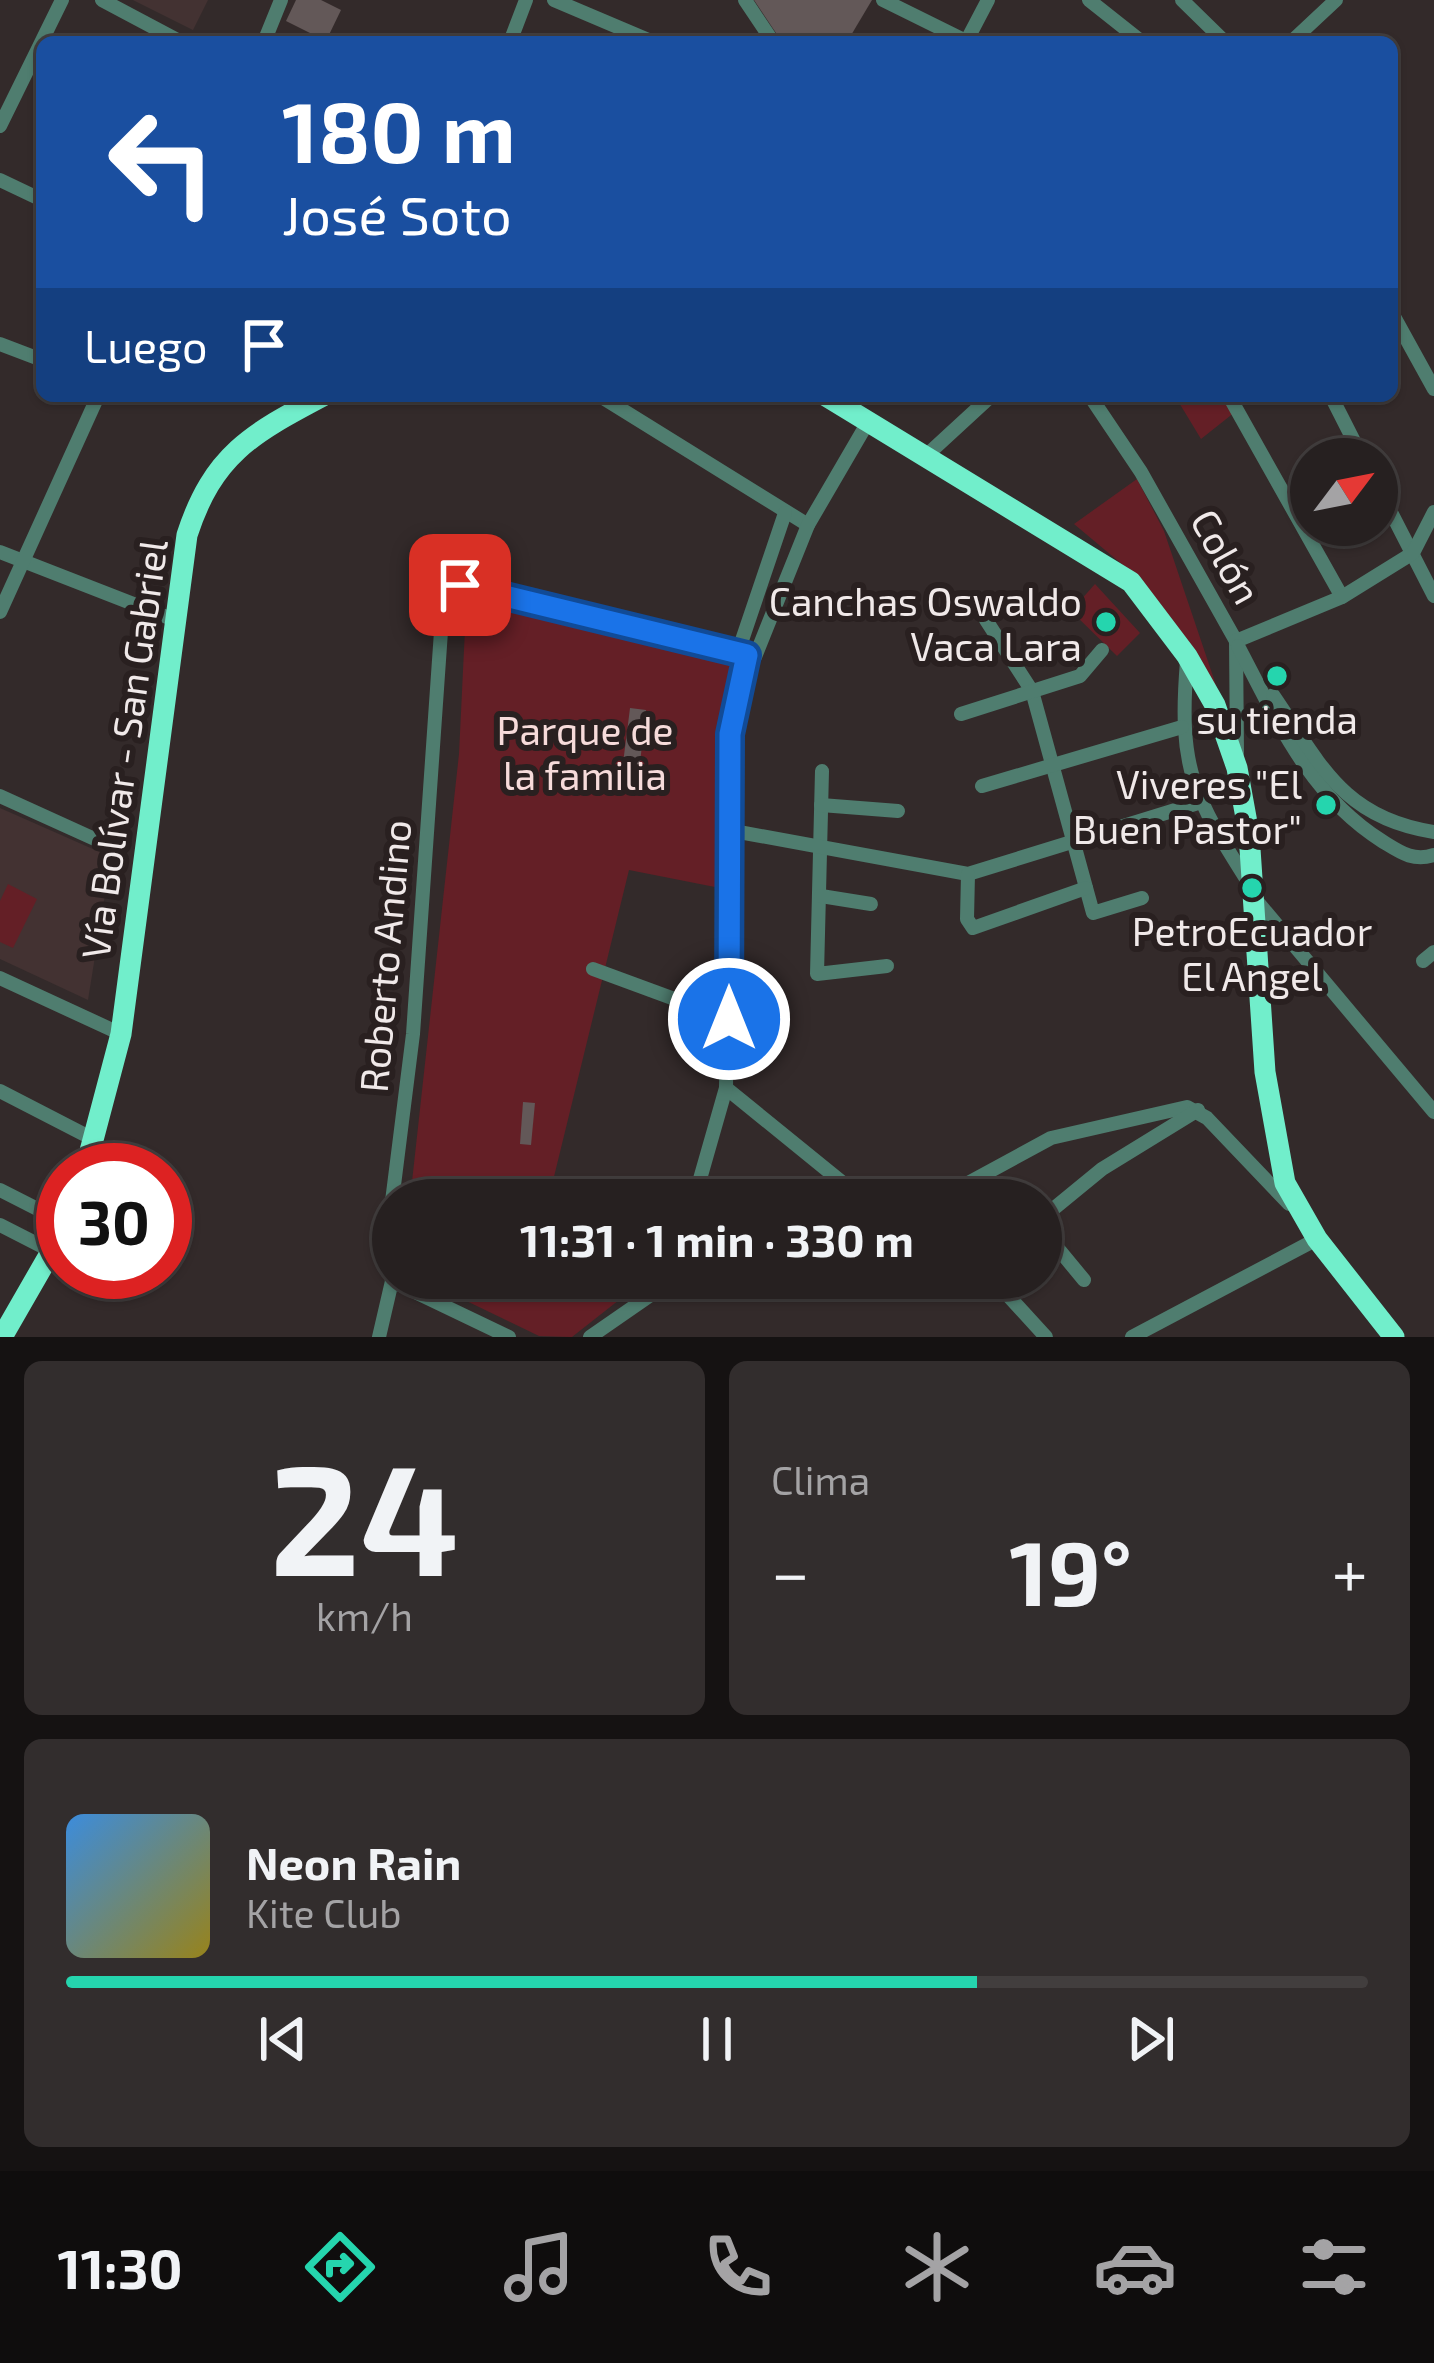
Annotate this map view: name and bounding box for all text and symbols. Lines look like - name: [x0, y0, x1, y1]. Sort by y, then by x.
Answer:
- text: 180 m: [282, 79, 516, 180]
- icon: left: [84, 84, 240, 240]
- text: José Soto: [282, 181, 512, 246]
- icon: arrive: [231, 312, 297, 378]
- text: Luego: [84, 318, 207, 372]
- north arrow: [1290, 438, 1398, 546]
- map controls: [1290, 438, 1398, 546]
- street label: Colón: [1182, 501, 1272, 611]
- pin: [409, 534, 511, 636]
- street label: Vía Bolívar - San Gabriel: [70, 536, 176, 962]
- icon: arrive: [427, 552, 493, 618]
- place label: Canchas Oswaldo Vaca Lara: [769, 577, 1082, 669]
- marker: Canchas Oswaldo Vaca Lara: [1093, 609, 1119, 635]
- marker: su tienda: [1264, 663, 1290, 689]
- place label: su tienda: [1196, 695, 1358, 742]
- park label: Parque de la familia: [497, 706, 673, 798]
- place label: Viveres "El Buen Pastor": [1073, 760, 1302, 852]
- marker: Viveres "El Buen Pastor": [1313, 792, 1339, 818]
- street label: Roberto Andino: [349, 818, 419, 1094]
- marker: PetroEcuador El Angel: [1239, 875, 1265, 901]
- place label: PetroEcuador El Angel: [1132, 907, 1372, 999]
- position arrow: [666, 956, 792, 1082]
- speed limit sign: 30: [36, 1143, 192, 1299]
- text: 11:31 · 1 min · 330 m: [520, 1212, 914, 1266]
- text: 24: [269, 1420, 460, 1607]
- text: Clima: [771, 1456, 870, 1503]
- text: 19°: [1009, 1516, 1132, 1624]
- text: −: [771, 1531, 810, 1610]
- text: +: [1332, 1531, 1368, 1610]
- text: km/h: [316, 1592, 413, 1639]
- text: Neon Rain: [246, 1835, 461, 1889]
- text: Kite Club: [246, 1889, 402, 1936]
- icon: previous: [250, 2006, 316, 2072]
- icon: pause: [684, 2006, 750, 2072]
- icon: next: [1118, 2006, 1184, 2072]
- icon: directions: [298, 2225, 382, 2309]
- icon: music: [497, 2225, 581, 2309]
- icon: phone: [696, 2225, 780, 2309]
- icon: climate: [895, 2225, 979, 2309]
- icon: car: [1093, 2225, 1177, 2309]
- icon: filters: [1292, 2225, 1376, 2309]
- text: 11:30: [57, 2235, 183, 2300]

